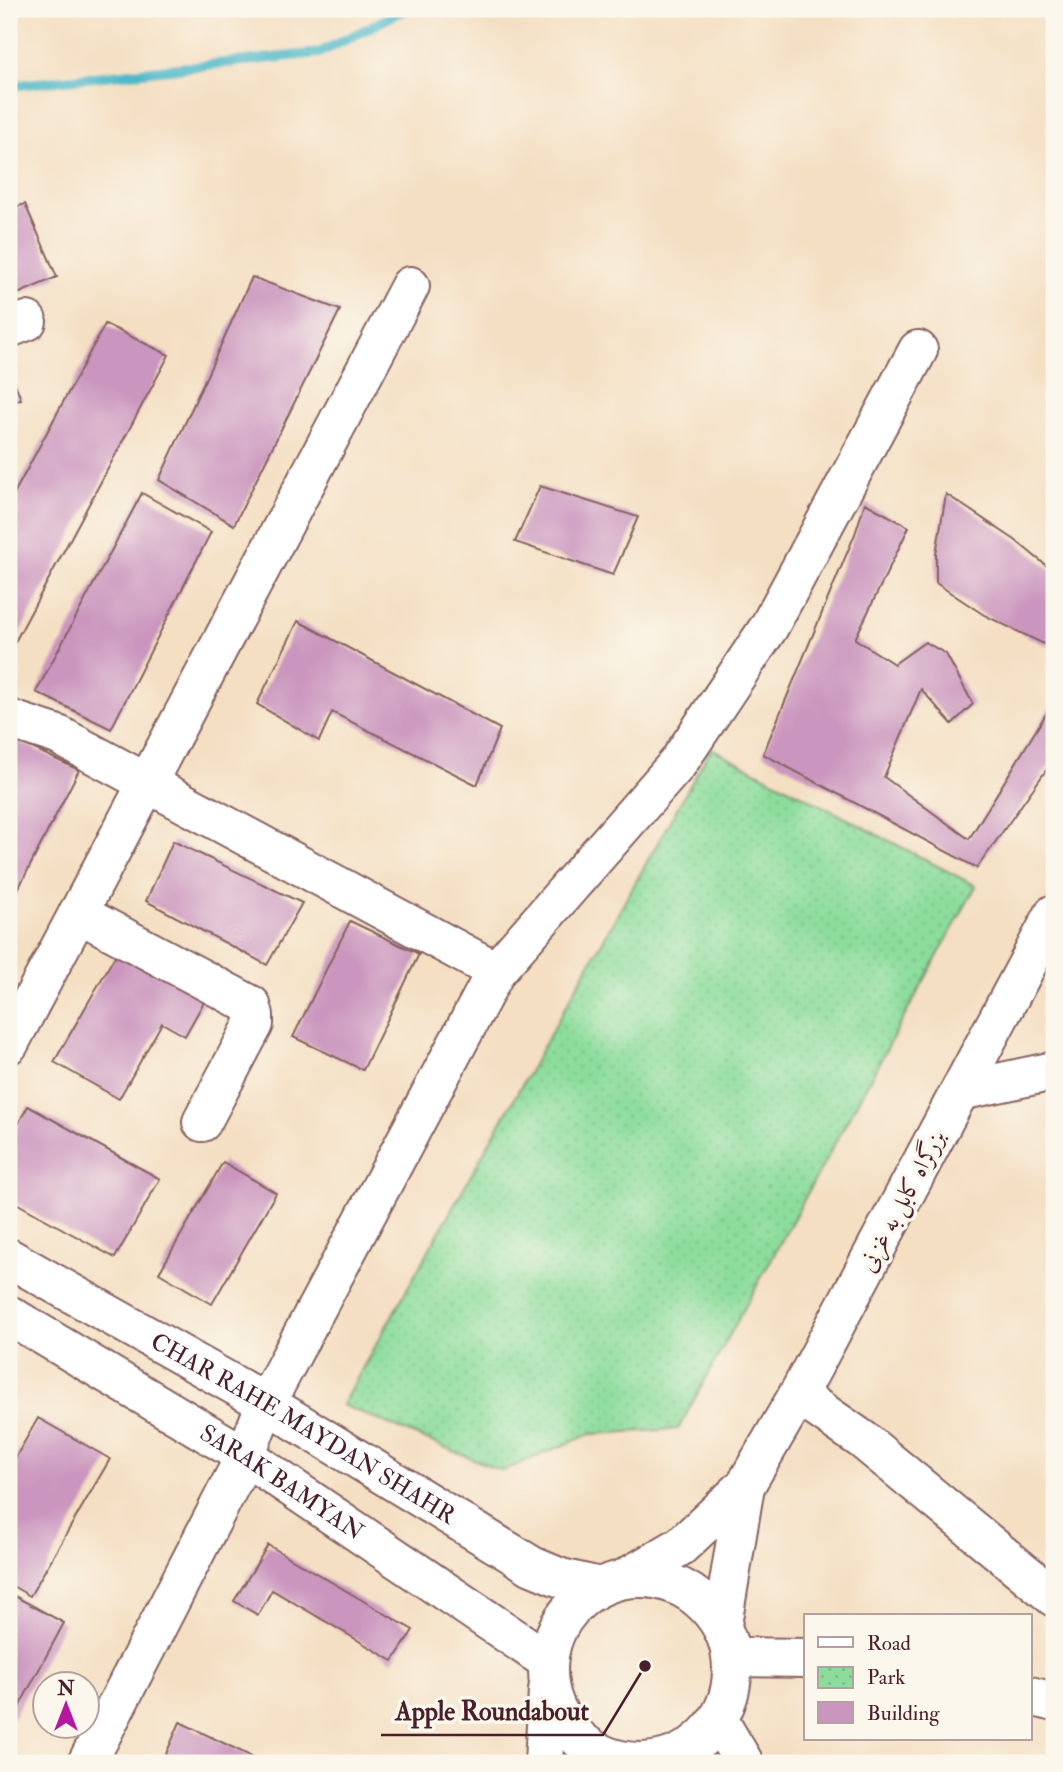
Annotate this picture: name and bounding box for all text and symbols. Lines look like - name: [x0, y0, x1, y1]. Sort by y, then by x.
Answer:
- street label: بزرگراه کابل به غزنی: [851, 1125, 954, 1278]
- street label: CHAR RAHE MAYDAN SHAHR: [145, 1326, 462, 1532]
- street label: SARAK BAMYAN: [194, 1418, 370, 1548]
- legend: [804, 1614, 1032, 1740]
- text: Road: [867, 1630, 912, 1657]
- text: Park: [867, 1664, 905, 1691]
- north arrow: [32, 1670, 102, 1740]
- text: N: [56, 1677, 75, 1701]
- callout: Apple Roundabout: [381, 1688, 603, 1735]
- text: Apple Roundabout: [394, 1696, 589, 1729]
- text: Building: [867, 1700, 940, 1727]

